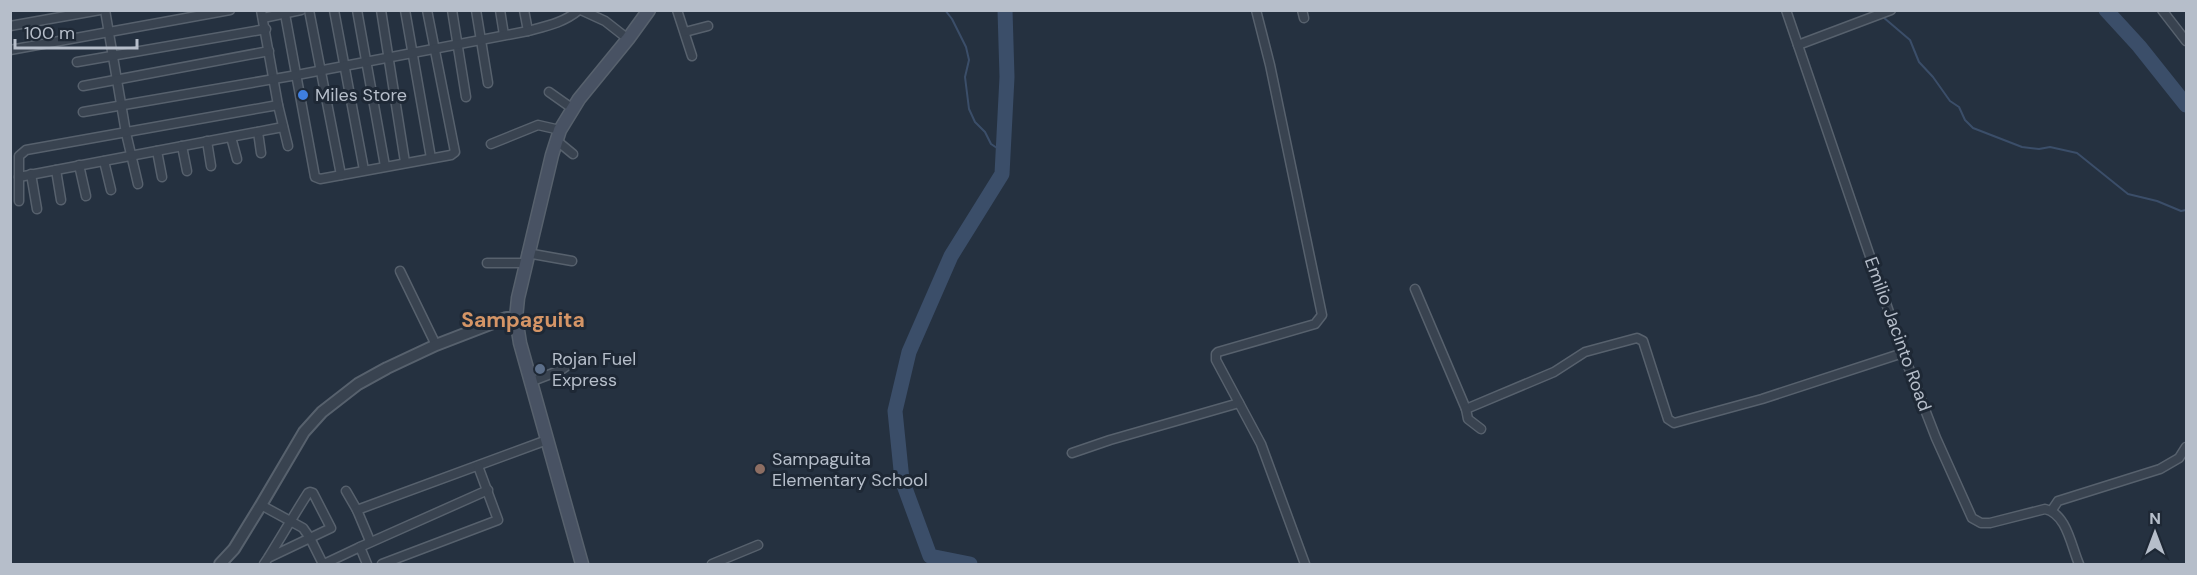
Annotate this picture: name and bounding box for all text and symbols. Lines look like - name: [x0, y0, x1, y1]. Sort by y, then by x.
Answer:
- scale bar: [15, 12, 136, 50]
- text: 100 m: [24, 21, 75, 45]
- place label: Miles Store: [315, 83, 407, 107]
- marker: Miles Store: [296, 88, 310, 102]
- street label: Emilio Jacinto Road: [1859, 254, 1937, 414]
- district label: Sampaguita: [461, 306, 585, 334]
- place label: Rojan Fuel Express: [552, 347, 636, 392]
- marker: Rojan Fuel Express: [533, 362, 547, 376]
- place label: Sampaguita Elementary School: [772, 447, 928, 492]
- marker: Sampaguita Elementary School: [753, 462, 767, 476]
- north arrow: [2125, 503, 2185, 563]
- text: N: [2149, 508, 2161, 529]

